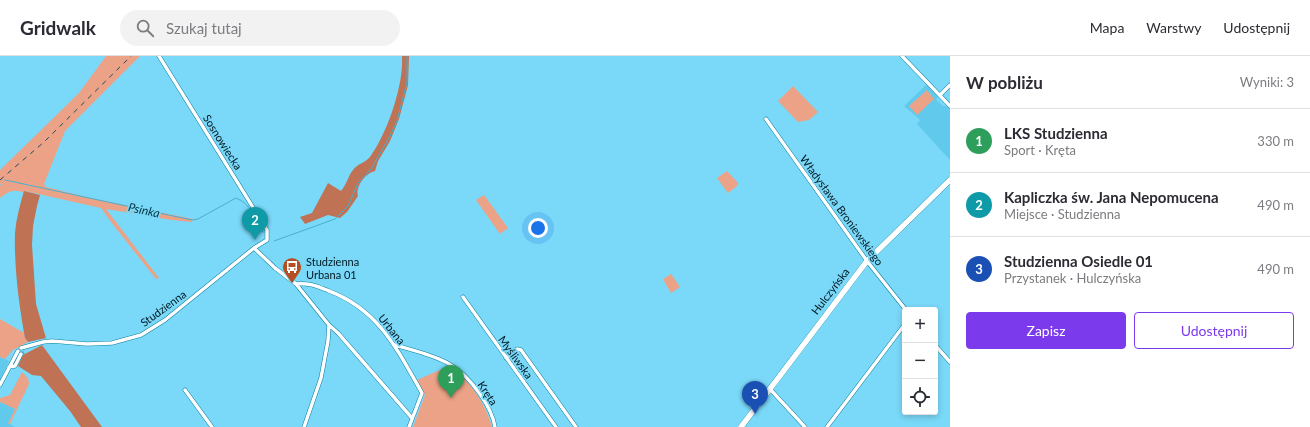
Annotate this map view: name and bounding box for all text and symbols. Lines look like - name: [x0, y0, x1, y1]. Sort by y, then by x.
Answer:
- search box: [120, 10, 400, 46]
- text: Gridwalk: [20, 16, 96, 39]
- icon: search: [134, 17, 156, 39]
- text: Szukaj tutaj: [166, 19, 242, 37]
- text: Mapa: [1090, 19, 1124, 36]
- text: Warstwy: [1146, 19, 1201, 36]
- text: Udostępnij: [1223, 19, 1290, 36]
- text: W pobliżu: [966, 72, 1043, 93]
- text: Wyniki: 3: [1240, 74, 1294, 90]
- street label: Sosnowiecka: [201, 112, 245, 172]
- text: LKS Studzienna: [1004, 124, 1108, 142]
- text: 1: [975, 133, 983, 149]
- text: 330 m: [1257, 133, 1294, 149]
- text: Sport · Kręta: [1004, 142, 1076, 158]
- street label: Władysława Broniewskiego: [798, 152, 886, 268]
- text: Kapliczka św. Jana Nepomucena: [1004, 188, 1219, 206]
- text: 2: [975, 197, 983, 213]
- text: 490 m: [1257, 197, 1294, 213]
- water label: Psinka: [127, 199, 161, 221]
- text: Miejsce · Studzienna: [1004, 206, 1120, 222]
- pin: 2: [242, 207, 268, 240]
- your location: [528, 218, 548, 238]
- text: Studzienna Osiedle 01: [1004, 252, 1153, 270]
- place label: Studzienna Urbana 01: [306, 255, 359, 281]
- bus stop icon: Studzienna Urbana 01: [281, 256, 303, 284]
- text: 3: [975, 261, 983, 277]
- text: 490 m: [1257, 261, 1294, 277]
- street label: Hulczyńska: [808, 265, 852, 317]
- text: Przystanek · Hulczyńska: [1004, 270, 1141, 286]
- street label: Studzienna: [138, 287, 188, 329]
- map controls: [902, 307, 938, 415]
- button: +: [902, 307, 938, 343]
- street label: Urbana: [376, 311, 408, 347]
- button: Zapisz: [966, 312, 1126, 349]
- button: Udostępnij: [1134, 312, 1294, 349]
- street label: Myśliwska: [496, 333, 536, 381]
- button: −: [902, 343, 938, 379]
- pin: 1: [438, 365, 464, 398]
- street label: Kręta: [475, 378, 501, 408]
- button: locate: [902, 379, 938, 415]
- pin: 3: [742, 381, 768, 414]

